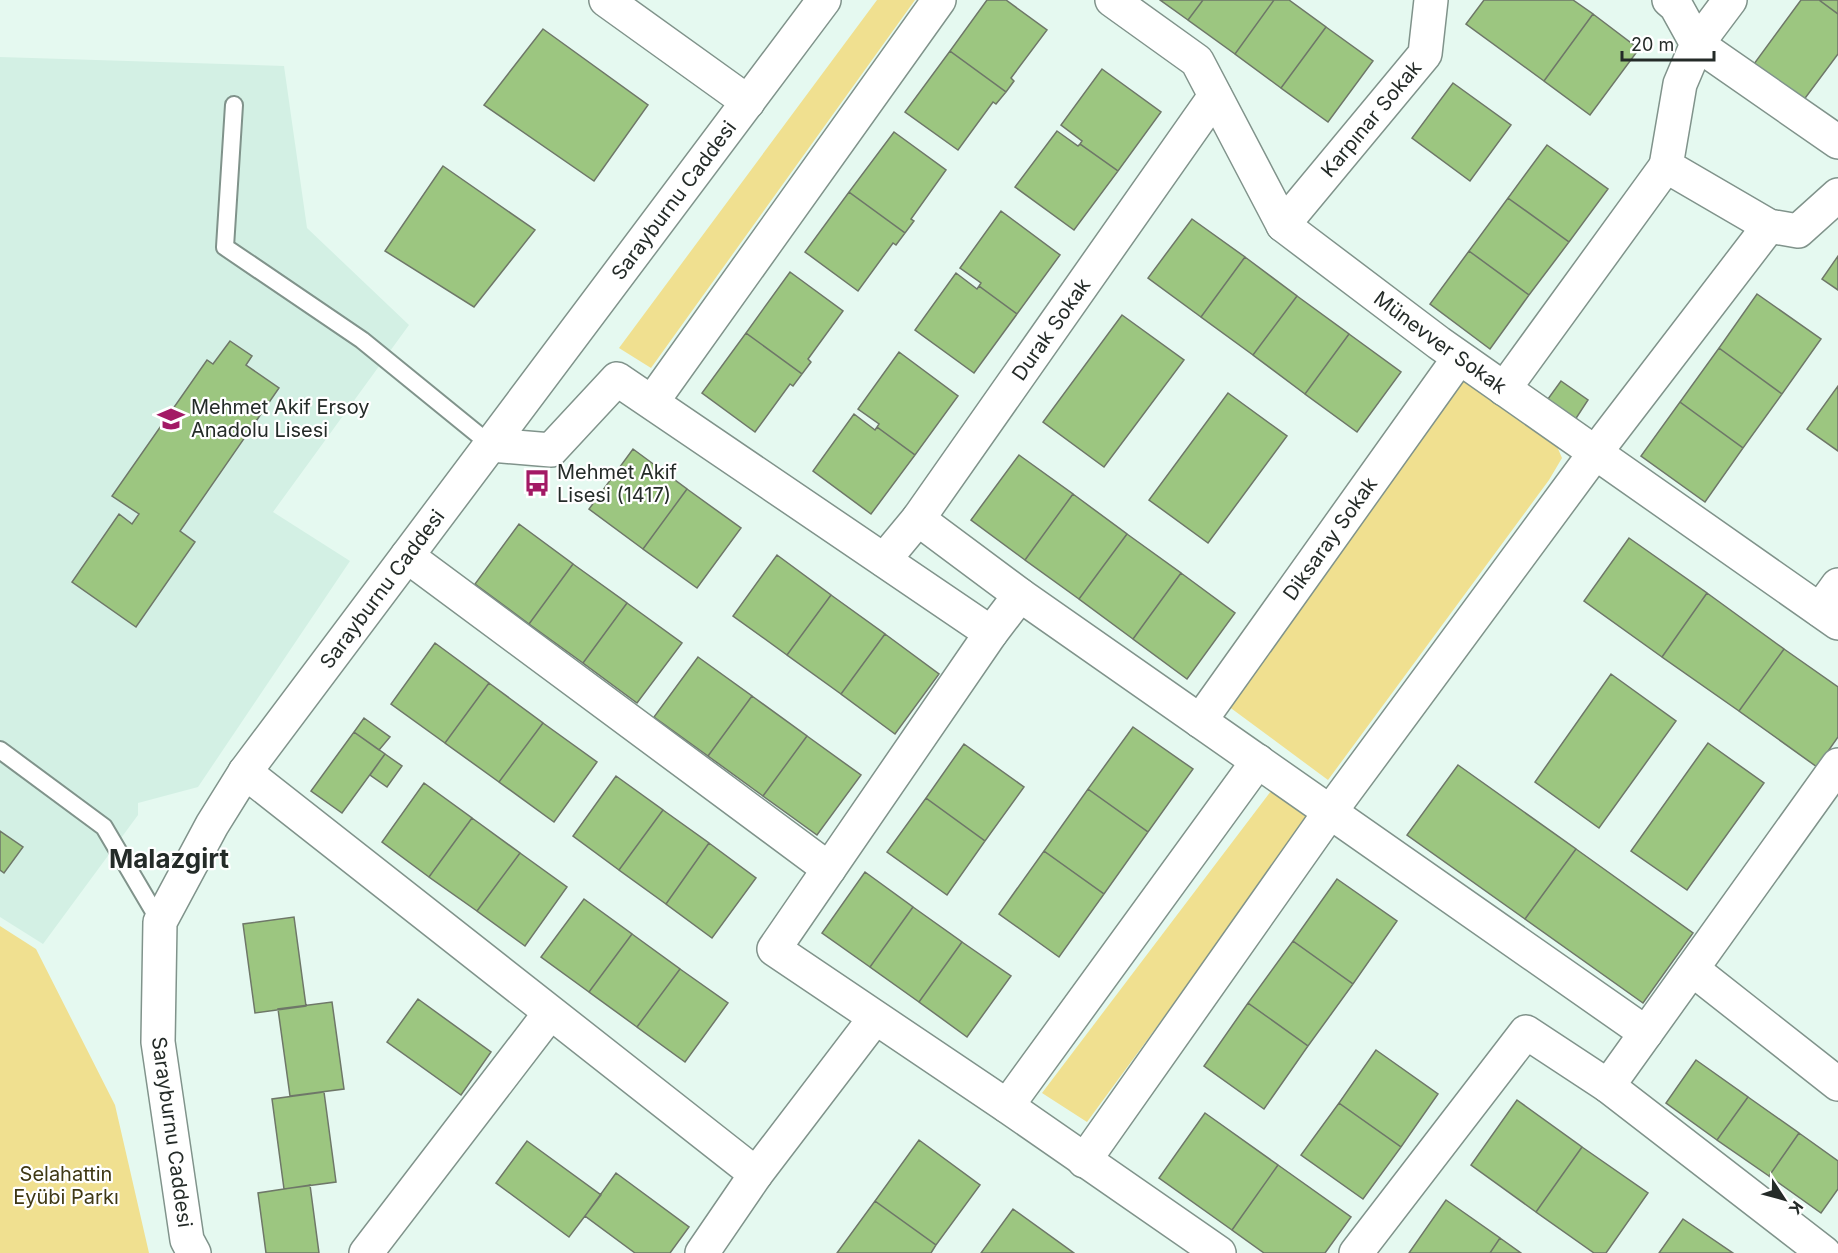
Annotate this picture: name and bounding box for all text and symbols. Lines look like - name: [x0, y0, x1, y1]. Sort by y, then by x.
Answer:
- scale bar: [1622, 24, 1714, 62]
- text: 20 m: [1631, 34, 1674, 55]
- street label: Karpınar Sokak: [1316, 56, 1426, 182]
- street label: Sarayburnu Caddesi: [606, 116, 741, 285]
- street label: Durak Sokak: [1007, 273, 1095, 385]
- street label: Münevver Sokak: [1369, 286, 1511, 399]
- place label: Mehmet Akif Ersoy Anadolu Lisesi: [191, 395, 370, 442]
- school or university icon: Mehmet Akif Ersoy Anadolu Lisesi: [156, 404, 186, 434]
- place label: Mehmet Akif Lisesi (1417): [557, 460, 678, 507]
- bus stop icon: Mehmet Akif Lisesi (1417): [522, 468, 552, 498]
- street label: Diksaray Sokak: [1278, 472, 1382, 605]
- street label: Sarayburnu Caddesi: [315, 505, 450, 673]
- district label: Malazgirt: [109, 843, 229, 874]
- street label: Sarayburnu Caddesi: [147, 1035, 197, 1229]
- park label: Selahattin Eyübi Parkı: [13, 1162, 119, 1209]
- north arrow: [1754, 1169, 1814, 1229]
- text: K: [1784, 1197, 1808, 1219]

